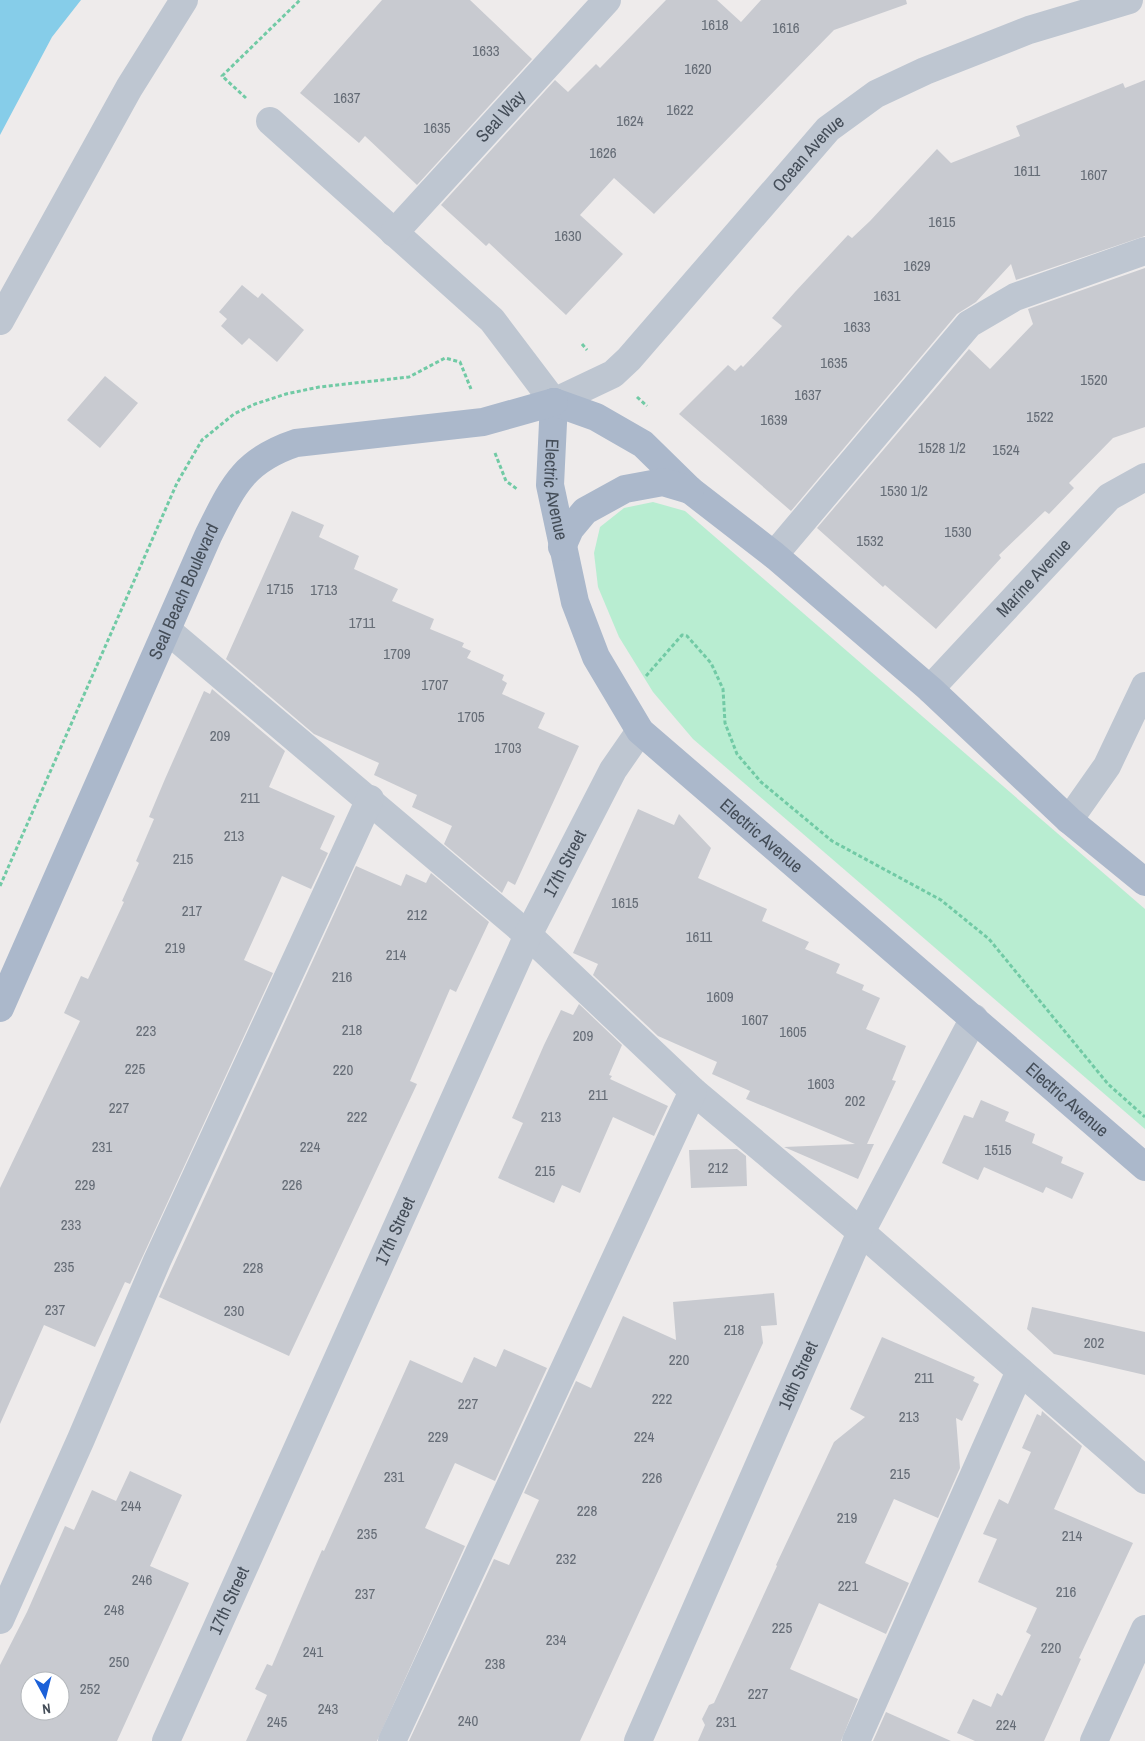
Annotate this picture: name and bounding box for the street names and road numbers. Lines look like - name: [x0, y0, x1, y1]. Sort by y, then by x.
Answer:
- street label: Seal Way: [470, 84, 531, 148]
- street label: Ocean Avenue: [766, 108, 849, 197]
- street label: Electric Avenue: [538, 438, 574, 542]
- street label: Seal Beach Boulevard: [142, 519, 224, 663]
- street label: Marine Avenue: [990, 533, 1076, 622]
- street label: Electric Avenue: [715, 792, 809, 878]
- street label: 17th Street: [537, 825, 592, 901]
- street label: Electric Avenue: [1021, 1056, 1114, 1142]
- street label: 17th Street: [368, 1193, 421, 1269]
- street label: 16th Street: [772, 1337, 824, 1413]
- street label: 17th Street: [202, 1562, 255, 1638]

